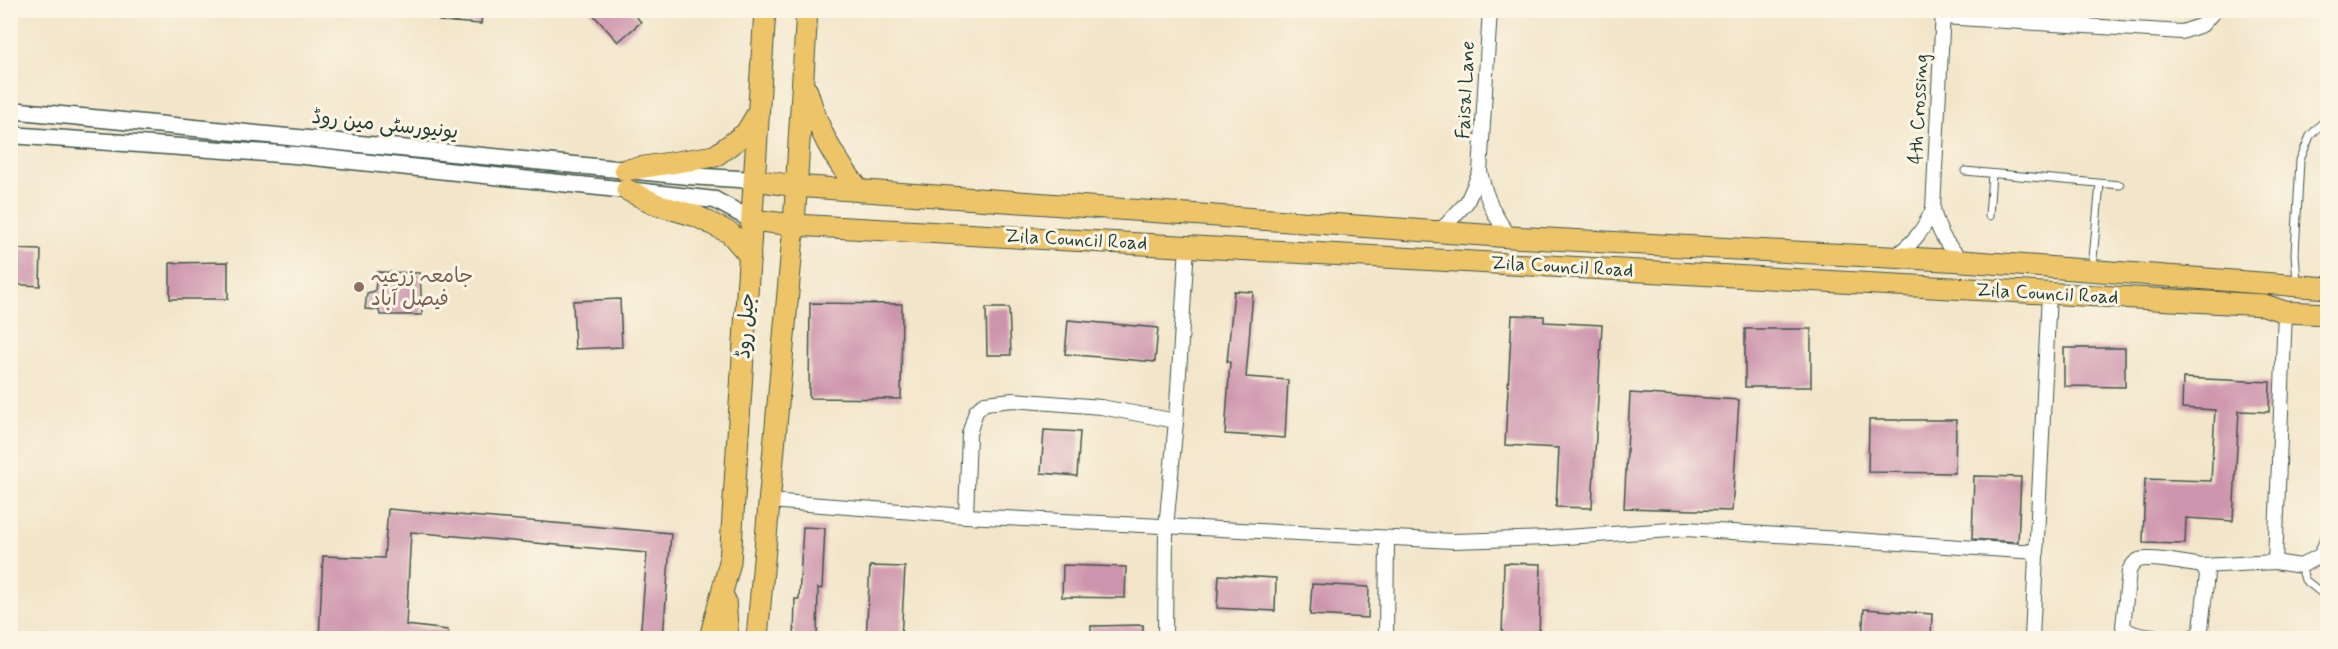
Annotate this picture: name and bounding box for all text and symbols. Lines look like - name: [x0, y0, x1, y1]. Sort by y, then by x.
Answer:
- street label: Faisal Lane: [1450, 40, 1482, 140]
- street label: 4th Crossing: [1903, 53, 1935, 165]
- street label: یونیورسٹی مین روڈ: [311, 104, 459, 146]
- street label: Zila Council Road: [1004, 223, 1148, 257]
- street label: Zila Council Road: [1490, 250, 1634, 284]
- place label: جامعہ زرعیہ فیصل آباد: [371, 263, 473, 313]
- street label: Zila Council Road: [1975, 277, 2119, 311]
- marker: جامعہ زرعیہ فیصل آباد: [352, 280, 366, 294]
- street label: جیل روڈ: [730, 292, 762, 360]

